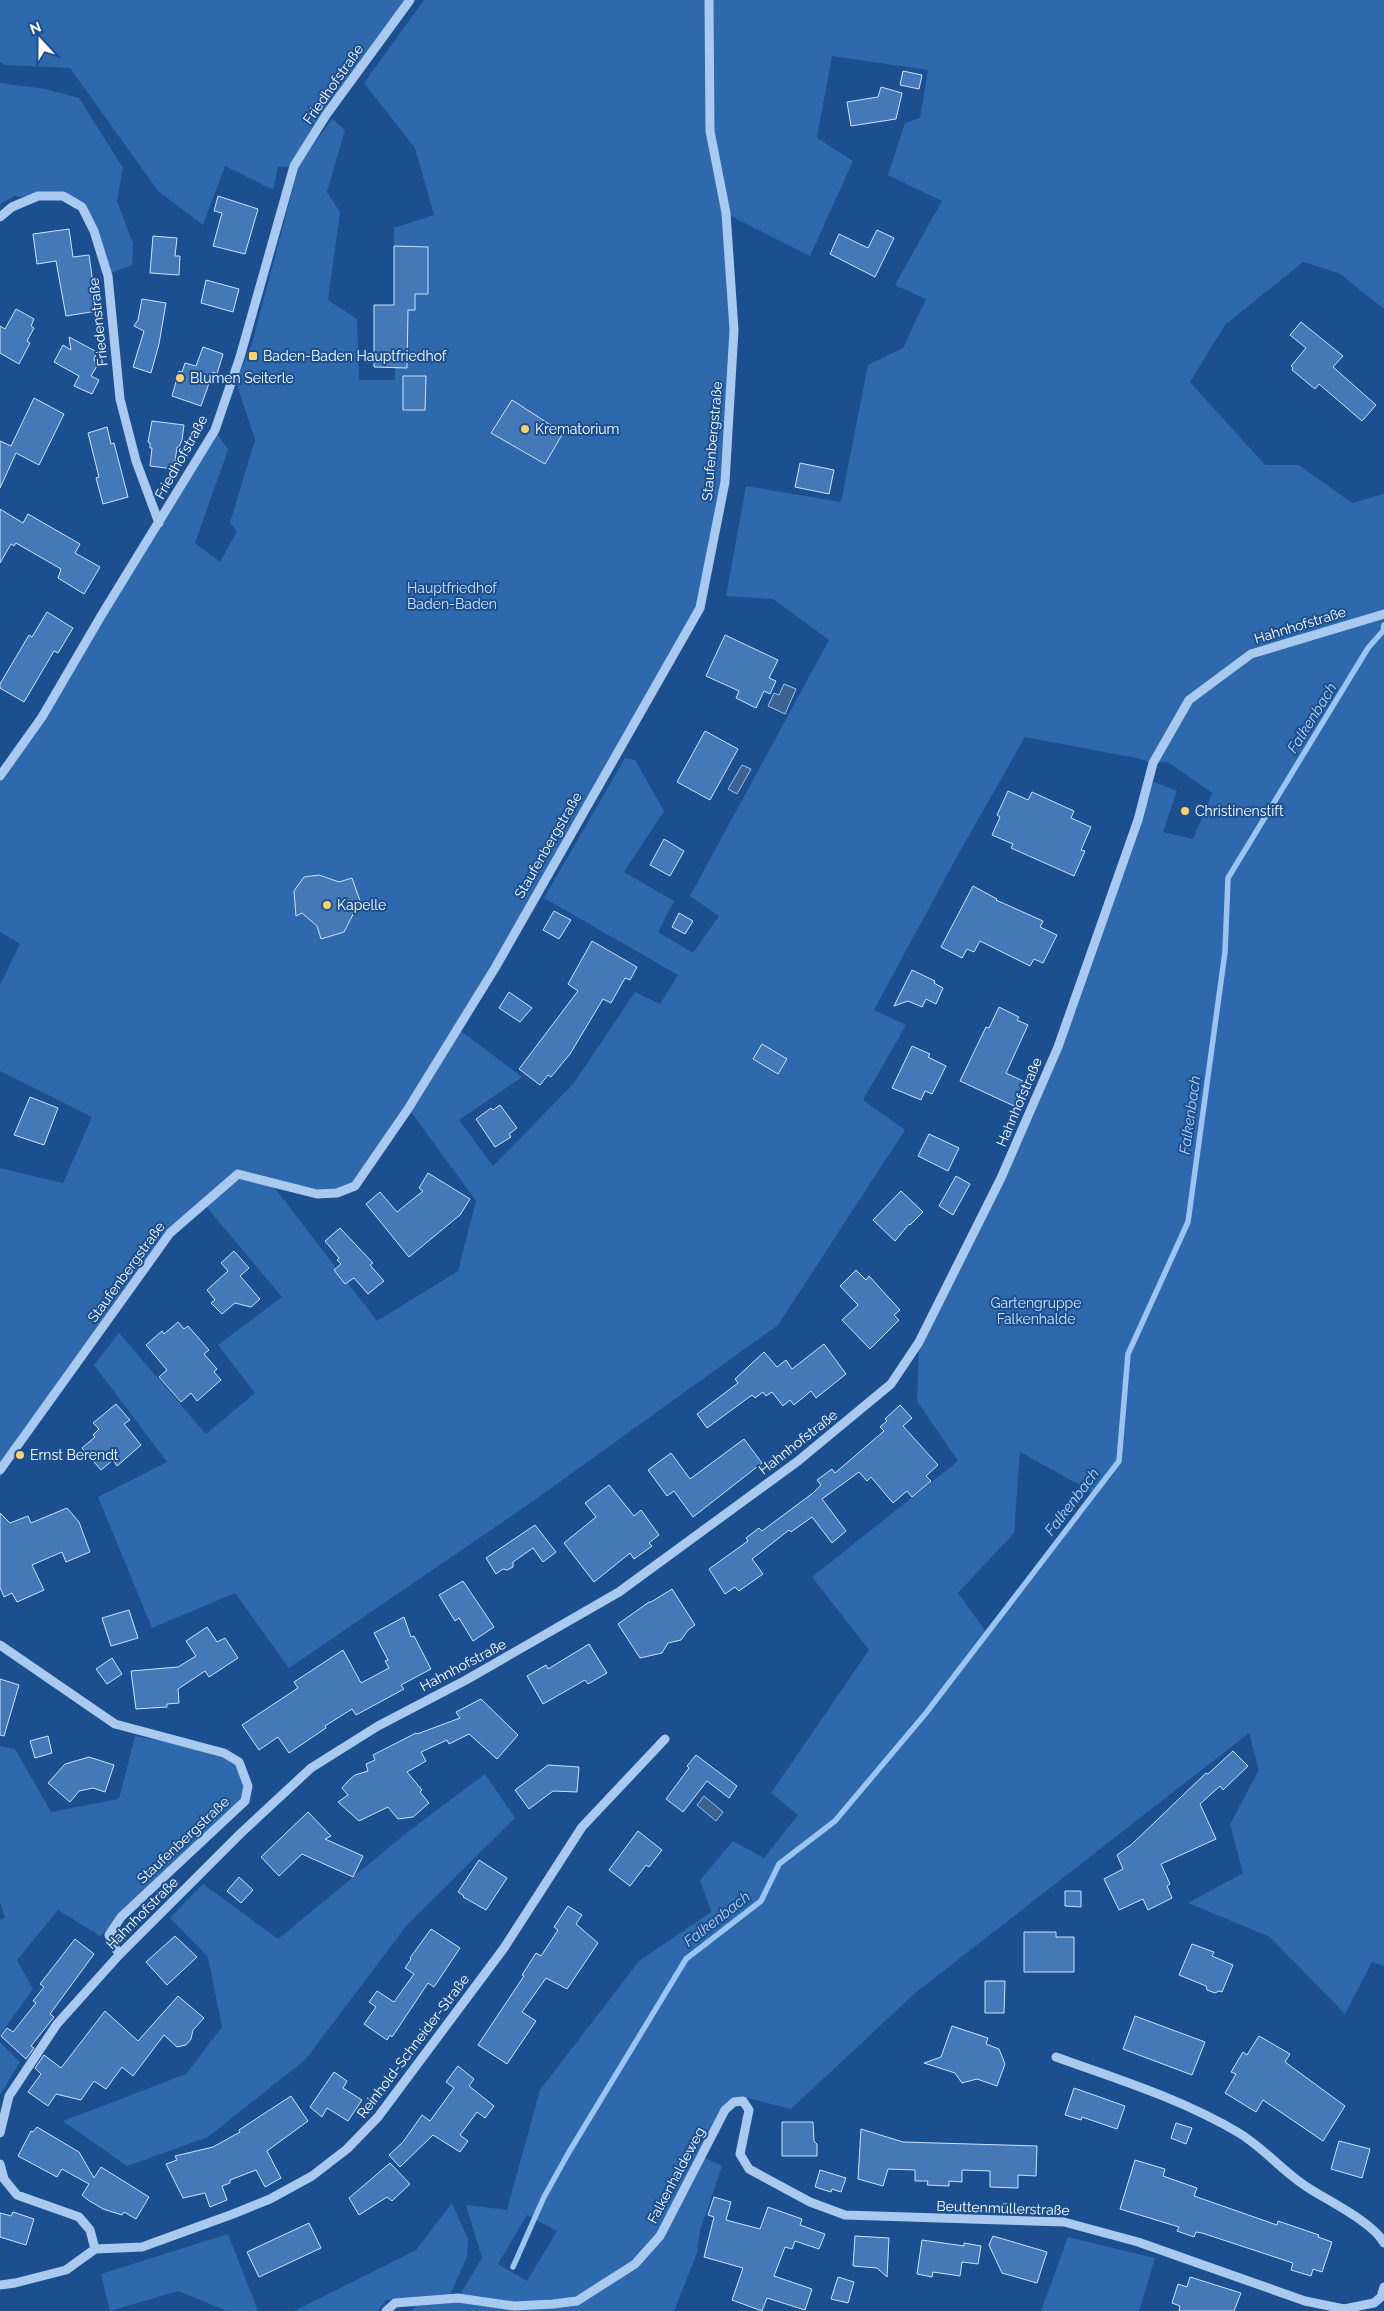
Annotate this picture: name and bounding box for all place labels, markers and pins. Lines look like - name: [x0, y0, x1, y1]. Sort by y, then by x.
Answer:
- place label: Baden-Baden Hauptfriedhof: [263, 348, 448, 364]
- marker: Baden-Baden Hauptfriedhof: [247, 350, 259, 362]
- place label: Blumen Seiterle: [190, 370, 294, 386]
- marker: Blumen Seiterle: [174, 372, 186, 384]
- place label: Krematorium: [535, 421, 619, 437]
- marker: Krematorium: [519, 423, 531, 435]
- place label: Christinenstift: [1195, 803, 1284, 819]
- marker: Christinenstift: [1179, 805, 1191, 817]
- place label: Kapelle: [337, 897, 386, 913]
- marker: Kapelle: [321, 899, 333, 911]
- place label: Ernst Berendt: [30, 1447, 119, 1463]
- marker: Ernst Berendt: [14, 1449, 26, 1461]

